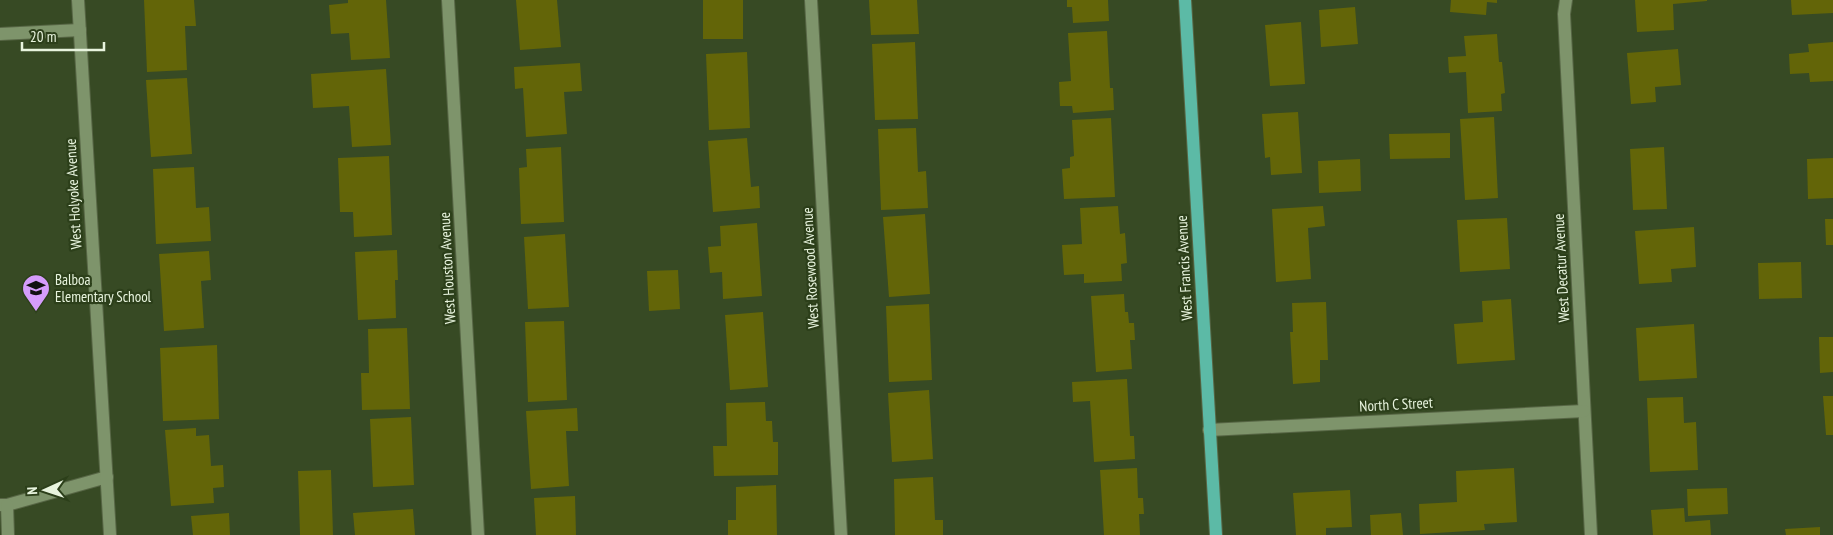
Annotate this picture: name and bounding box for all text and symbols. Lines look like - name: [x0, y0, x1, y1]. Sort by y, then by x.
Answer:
- scale bar: [22, 20, 105, 52]
- text: 20 m: [30, 27, 56, 46]
- street label: West Holyoke Avenue: [61, 138, 85, 250]
- street label: West Rosewood Avenue: [797, 207, 823, 329]
- street label: West Houston Avenue: [435, 212, 459, 324]
- street label: West Decatur Avenue: [1549, 213, 1573, 323]
- street label: West Francis Avenue: [1172, 215, 1196, 321]
- place label: Balboa Elementary School: [55, 270, 152, 306]
- school or university icon: Balboa Elementary School: [21, 273, 51, 312]
- street label: North C Street: [1359, 393, 1433, 415]
- north arrow: [20, 465, 70, 515]
- text: N: [23, 486, 41, 495]

